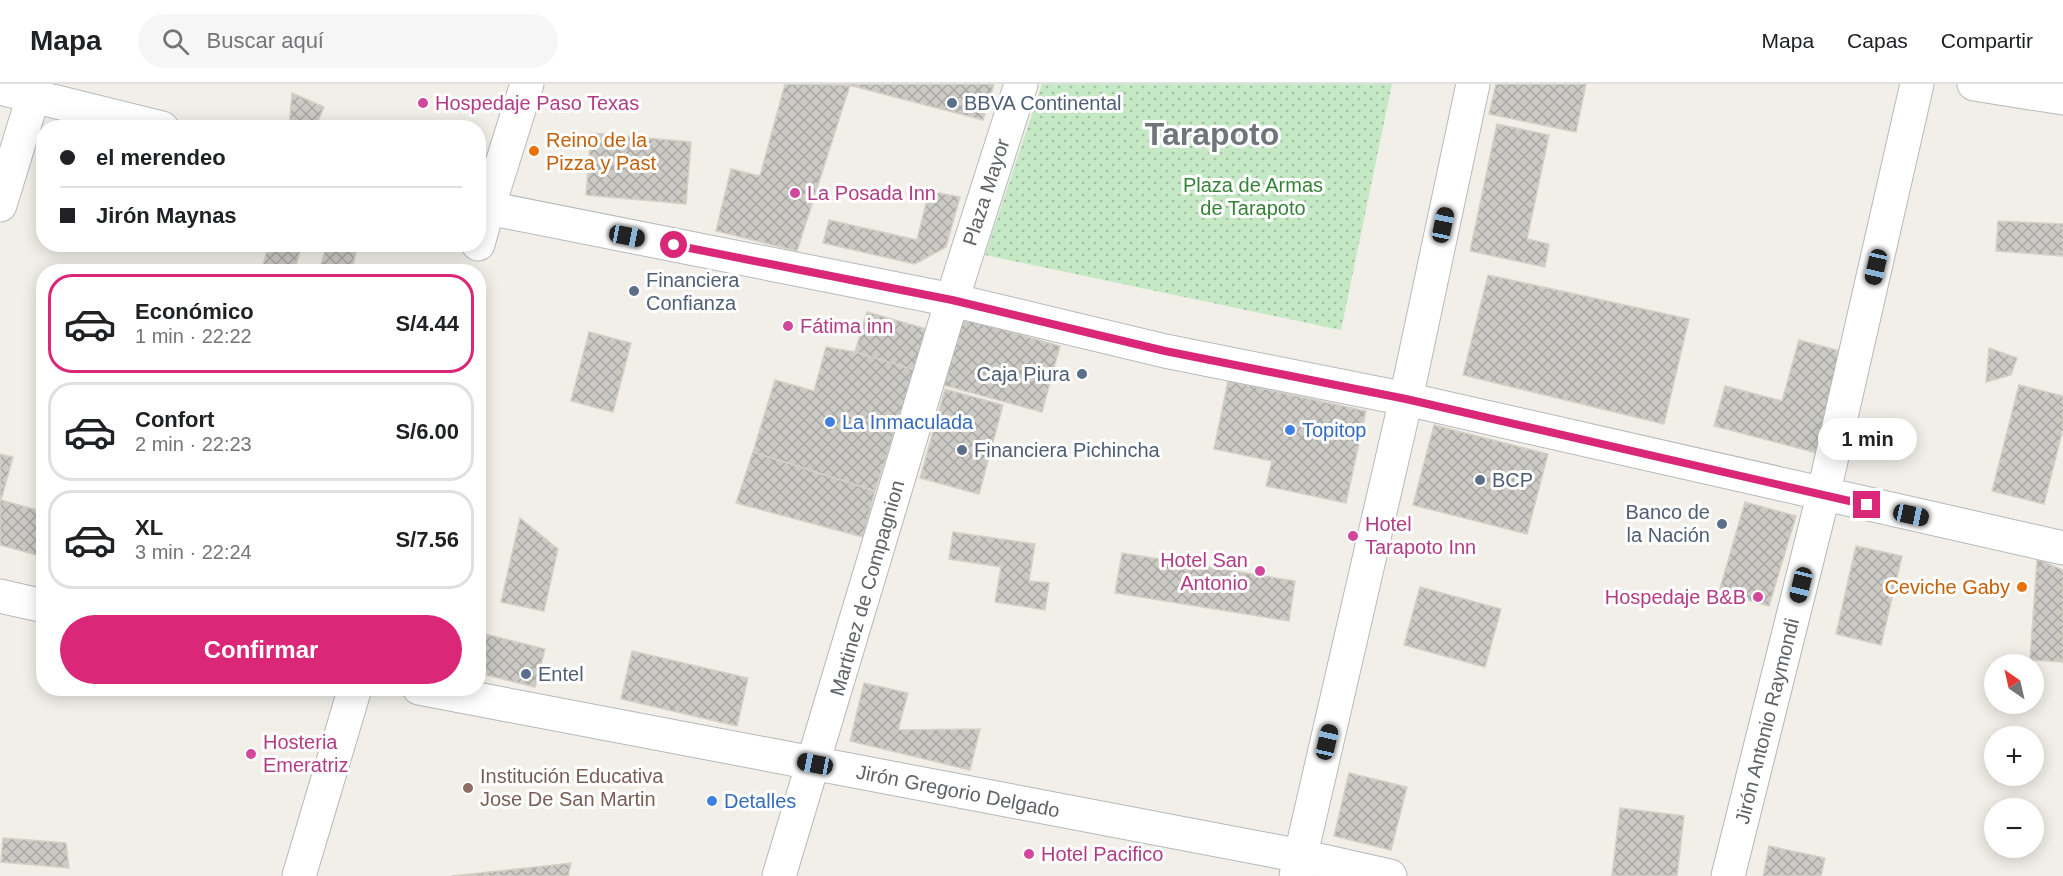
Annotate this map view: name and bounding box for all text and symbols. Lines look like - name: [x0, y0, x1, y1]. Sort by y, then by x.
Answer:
- search box: [138, 14, 558, 68]
- text: Mapa: [30, 25, 102, 56]
- icon: search: [159, 25, 192, 58]
- text: Buscar aquí: [207, 28, 324, 53]
- text: Mapa: [1762, 29, 1814, 52]
- text: Capas: [1847, 29, 1908, 52]
- text: Compartir: [1941, 29, 2033, 52]
- place label: Hospedaje Paso Texas: [435, 92, 639, 114]
- place label: BBVA Continental: [964, 92, 1122, 114]
- marker: Hospedaje Paso Texas: [416, 96, 430, 110]
- marker: BBVA Continental: [945, 96, 959, 110]
- district label: Tarapoto: [1145, 116, 1279, 152]
- place label: Reino de la Pizza y Past: [546, 129, 656, 174]
- street label: Plaza Mayor: [958, 135, 1014, 248]
- marker: Reino de la Pizza y Past: [527, 144, 541, 158]
- text: el merendeo: [96, 145, 226, 170]
- park label: Plaza de Armas de Tarapoto: [1183, 174, 1323, 219]
- place label: La Posada Inn: [807, 182, 936, 204]
- marker: La Posada Inn: [788, 186, 802, 200]
- text: Jirón Maynas: [96, 203, 237, 228]
- car: [1430, 206, 1456, 244]
- car: [608, 224, 646, 248]
- route start: [660, 231, 687, 258]
- car: [1863, 247, 1889, 287]
- place label: Financiera Confianza: [646, 269, 740, 314]
- marker: Financiera Confianza: [627, 284, 641, 298]
- icon: car: [63, 297, 117, 351]
- text: Económico: [135, 299, 254, 324]
- text: S/4.44: [395, 311, 459, 336]
- place label: Fátima inn: [800, 315, 893, 337]
- marker: Fátima inn: [781, 319, 795, 333]
- text: 1 min · 22:22: [135, 325, 252, 347]
- place label: Caja Piura: [977, 363, 1071, 385]
- marker: Caja Piura: [1075, 367, 1089, 381]
- icon: car: [63, 405, 117, 459]
- text: Confort: [135, 407, 214, 432]
- place label: La Inmaculada: [842, 411, 974, 433]
- marker: La Inmaculada: [823, 415, 837, 429]
- callout: 1 min: [1818, 418, 1916, 460]
- text: S/6.00: [395, 419, 459, 444]
- place label: Topitop: [1302, 419, 1367, 441]
- marker: Topitop: [1283, 423, 1297, 437]
- text: 1 min: [1841, 428, 1894, 450]
- text: 2 min · 22:23: [135, 433, 252, 455]
- place label: Financiera Pichincha: [974, 439, 1161, 461]
- marker: Financiera Pichincha: [955, 443, 969, 457]
- place label: BCP: [1492, 469, 1533, 491]
- marker: BCP: [1473, 473, 1487, 487]
- street label: Martinez de Compagnion: [826, 478, 908, 698]
- route end: [1853, 491, 1880, 518]
- place label: Banco de la Nación: [1625, 501, 1710, 546]
- car: [1892, 502, 1930, 528]
- icon: car: [63, 513, 117, 567]
- place label: Hotel Tarapoto Inn: [1365, 513, 1476, 558]
- text: XL: [135, 515, 163, 540]
- marker: Banco de la Nación: [1715, 517, 1729, 531]
- text: S/7.56: [395, 527, 459, 552]
- marker: Hotel Tarapoto Inn: [1346, 529, 1360, 543]
- text: 3 min · 22:24: [135, 541, 252, 563]
- place label: Hotel San Antonio: [1160, 549, 1248, 594]
- marker: Hotel San Antonio: [1253, 564, 1267, 578]
- car: [1788, 565, 1814, 605]
- place label: Ceviche Gaby: [1884, 576, 2010, 598]
- marker: Ceviche Gaby: [2015, 580, 2029, 594]
- place label: Hospedaje B&B: [1605, 586, 1746, 608]
- marker: Hospedaje B&B: [1751, 590, 1765, 604]
- button: Confirmar: [60, 615, 462, 684]
- street label: Jirón Antonio Raymondi: [1731, 616, 1803, 826]
- north arrow: [1984, 654, 2044, 714]
- map controls: [1984, 654, 2044, 858]
- place label: Entel: [538, 663, 584, 685]
- marker: Entel: [519, 667, 533, 681]
- car: [1314, 722, 1340, 762]
- button: +: [1984, 726, 2044, 786]
- place label: Hosteria Emeratriz: [263, 731, 349, 776]
- marker: Hosteria Emeratriz: [244, 747, 258, 761]
- car: [796, 752, 834, 776]
- street label: Jirón Gregorio Delgado: [854, 760, 1062, 822]
- place label: Institución Educativa Jose De San Martin: [480, 765, 664, 810]
- marker: Institución Educativa Jose De San Martin: [461, 781, 475, 795]
- place label: Detalles: [724, 790, 796, 812]
- marker: Detalles: [705, 794, 719, 808]
- button: −: [1984, 798, 2044, 858]
- place label: Hotel Pacifico: [1041, 843, 1163, 865]
- marker: Hotel Pacifico: [1022, 847, 1036, 861]

